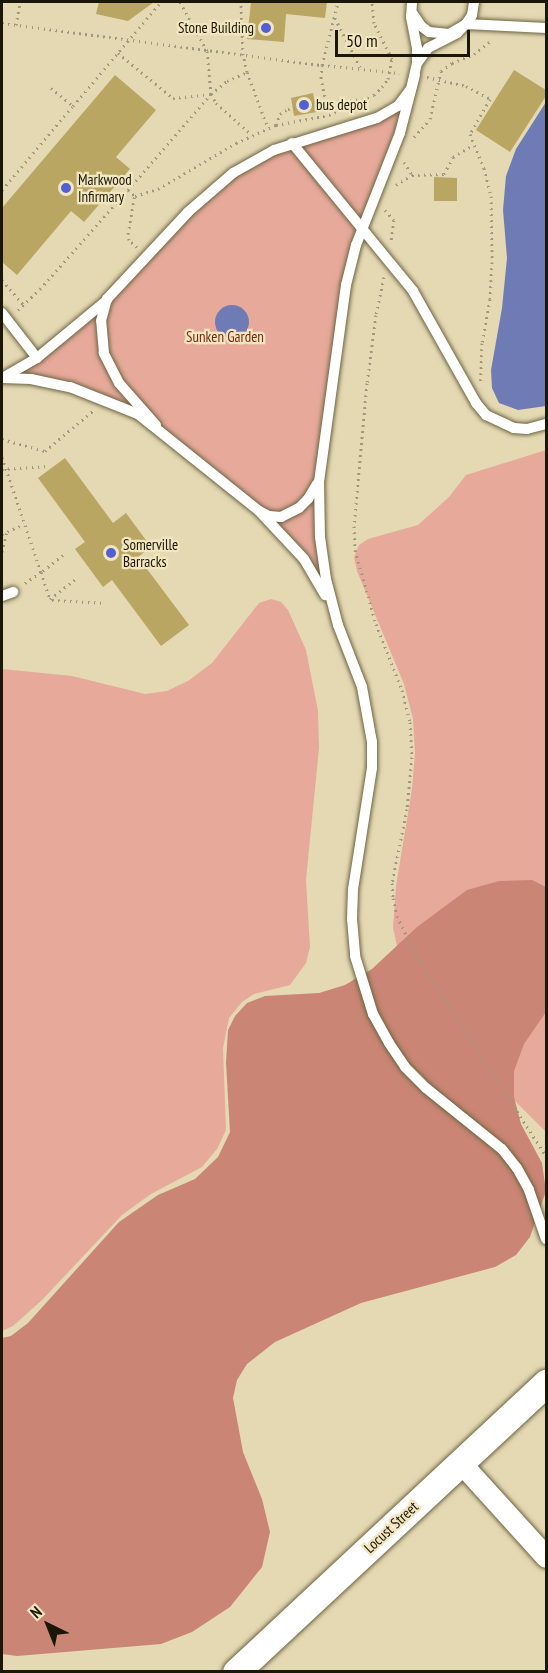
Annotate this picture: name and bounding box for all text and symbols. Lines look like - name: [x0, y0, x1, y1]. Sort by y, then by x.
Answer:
- scale bar: [338, 18, 473, 56]
- place label: Stone Building: [178, 19, 254, 37]
- marker: Stone Building: [259, 21, 273, 35]
- text: 50 m: [346, 29, 378, 52]
- place label: bus depot: [316, 96, 367, 114]
- marker: bus depot: [297, 98, 311, 112]
- place label: Markwood Infirmary: [78, 170, 132, 205]
- marker: Markwood Infirmary: [59, 181, 73, 195]
- park label: Sunken Garden: [186, 328, 264, 346]
- place label: Somerville Barracks: [123, 535, 178, 570]
- marker: Somerville Barracks: [104, 546, 118, 560]
- street label: Locust Street: [360, 1497, 422, 1557]
- north arrow: [18, 1595, 78, 1655]
- text: N: [26, 1602, 46, 1622]

